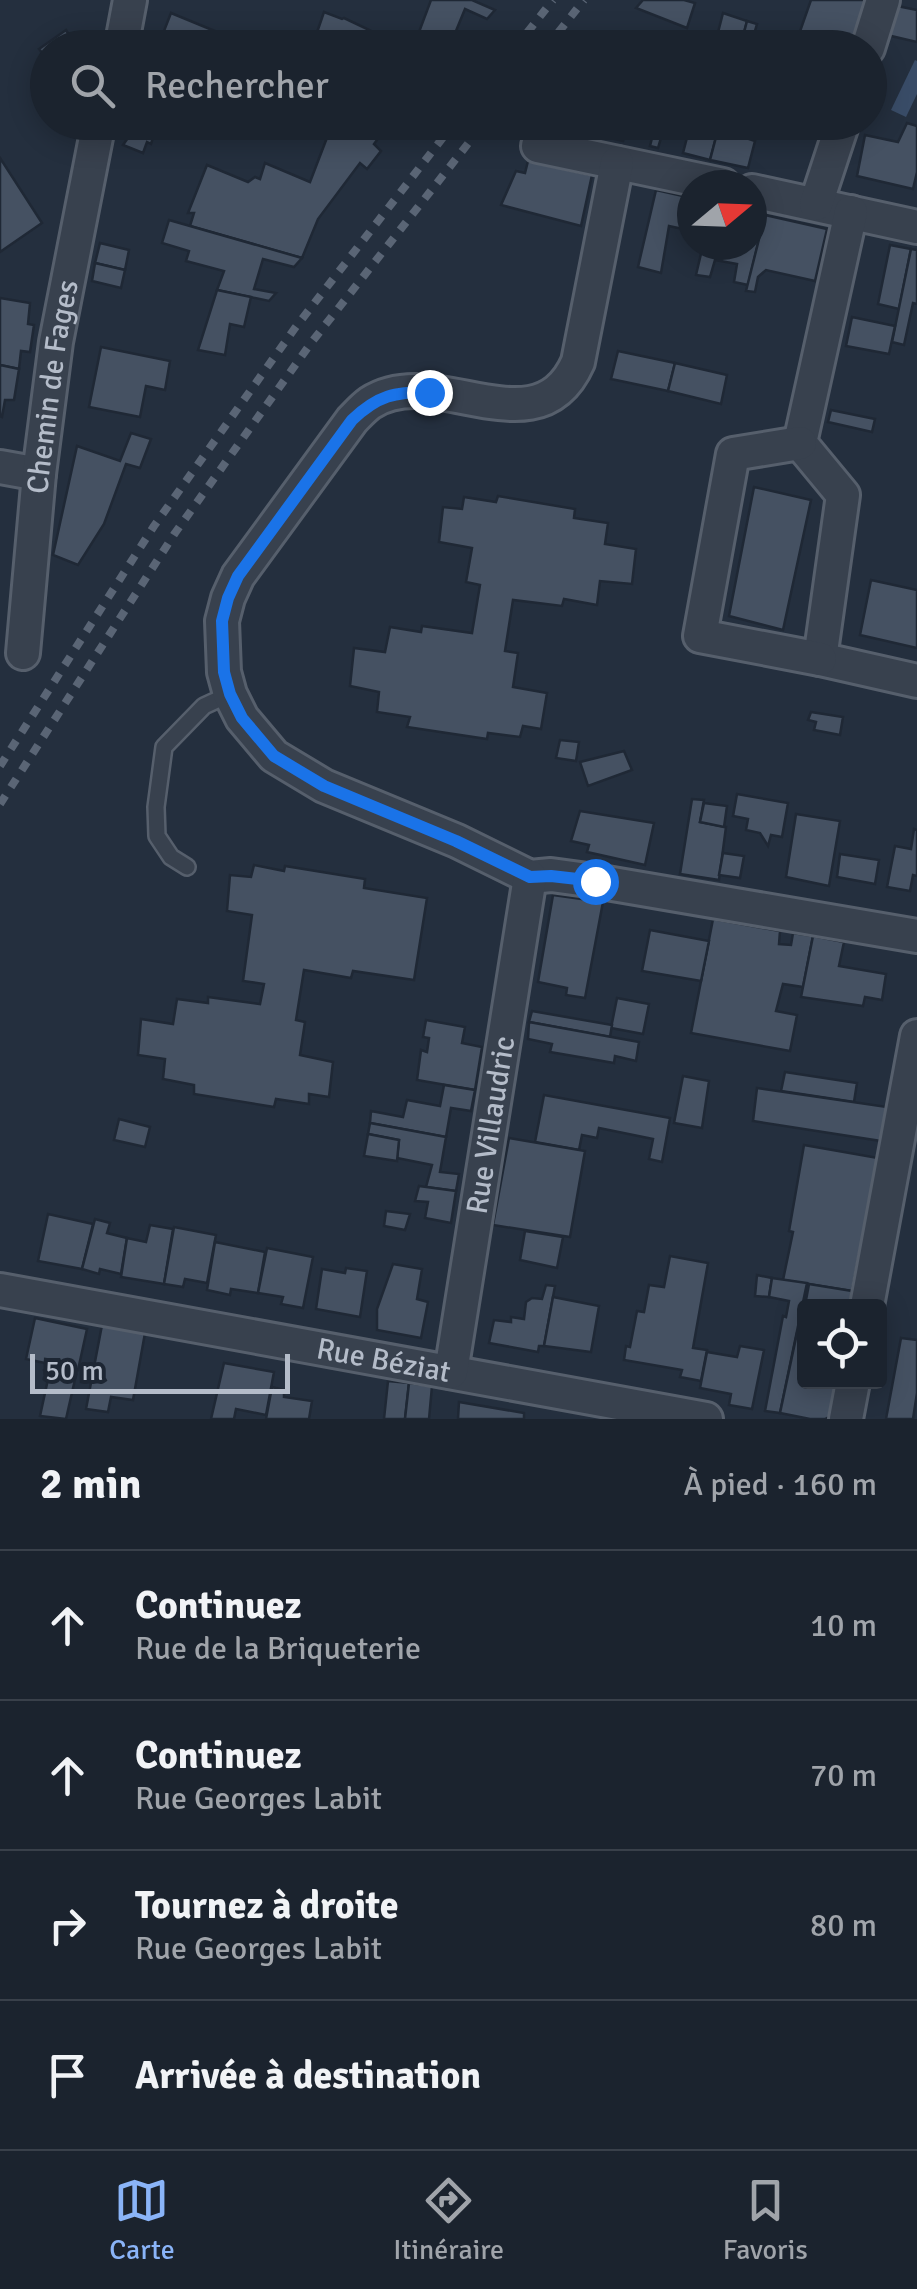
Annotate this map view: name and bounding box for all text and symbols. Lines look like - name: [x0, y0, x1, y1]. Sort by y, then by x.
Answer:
- search box: [30, 30, 887, 140]
- icon: search: [65, 58, 120, 113]
- text: Rechercher: [145, 62, 329, 109]
- north arrow: [677, 170, 767, 260]
- street label: Chemin de Fages: [19, 277, 86, 495]
- route end: [407, 370, 453, 416]
- route start: [573, 859, 619, 905]
- street label: Rue Villaudric: [458, 1034, 523, 1217]
- map controls: [797, 1299, 887, 1389]
- button: locate: [797, 1299, 887, 1389]
- street label: Rue Béziat: [314, 1330, 454, 1390]
- scale bar: [30, 1349, 290, 1394]
- text: 50 m: [45, 1354, 104, 1388]
- text: 2 min: [40, 1459, 141, 1510]
- text: À pied · 160 m: [684, 1465, 877, 1504]
- text: Continuez: [135, 1582, 302, 1629]
- icon: ahead: [40, 1598, 95, 1653]
- text: 10 m: [810, 1606, 877, 1645]
- text: Rue de la Briqueterie: [135, 1629, 421, 1668]
- text: Continuez: [135, 1732, 302, 1779]
- icon: ahead: [40, 1748, 95, 1803]
- text: 70 m: [810, 1756, 877, 1795]
- text: Rue Georges Labit: [135, 1779, 382, 1818]
- text: Tournez à droite: [135, 1882, 399, 1929]
- icon: right: [40, 1898, 95, 1953]
- text: 80 m: [810, 1906, 877, 1945]
- text: Rue Georges Labit: [135, 1929, 382, 1968]
- icon: arrive: [40, 2048, 95, 2103]
- text: Arrivée à destination: [135, 2052, 481, 2099]
- tab: Carte: [109, 2173, 175, 2267]
- tab: Itinéraire: [393, 2173, 504, 2267]
- tab: Favoris: [723, 2173, 808, 2267]

